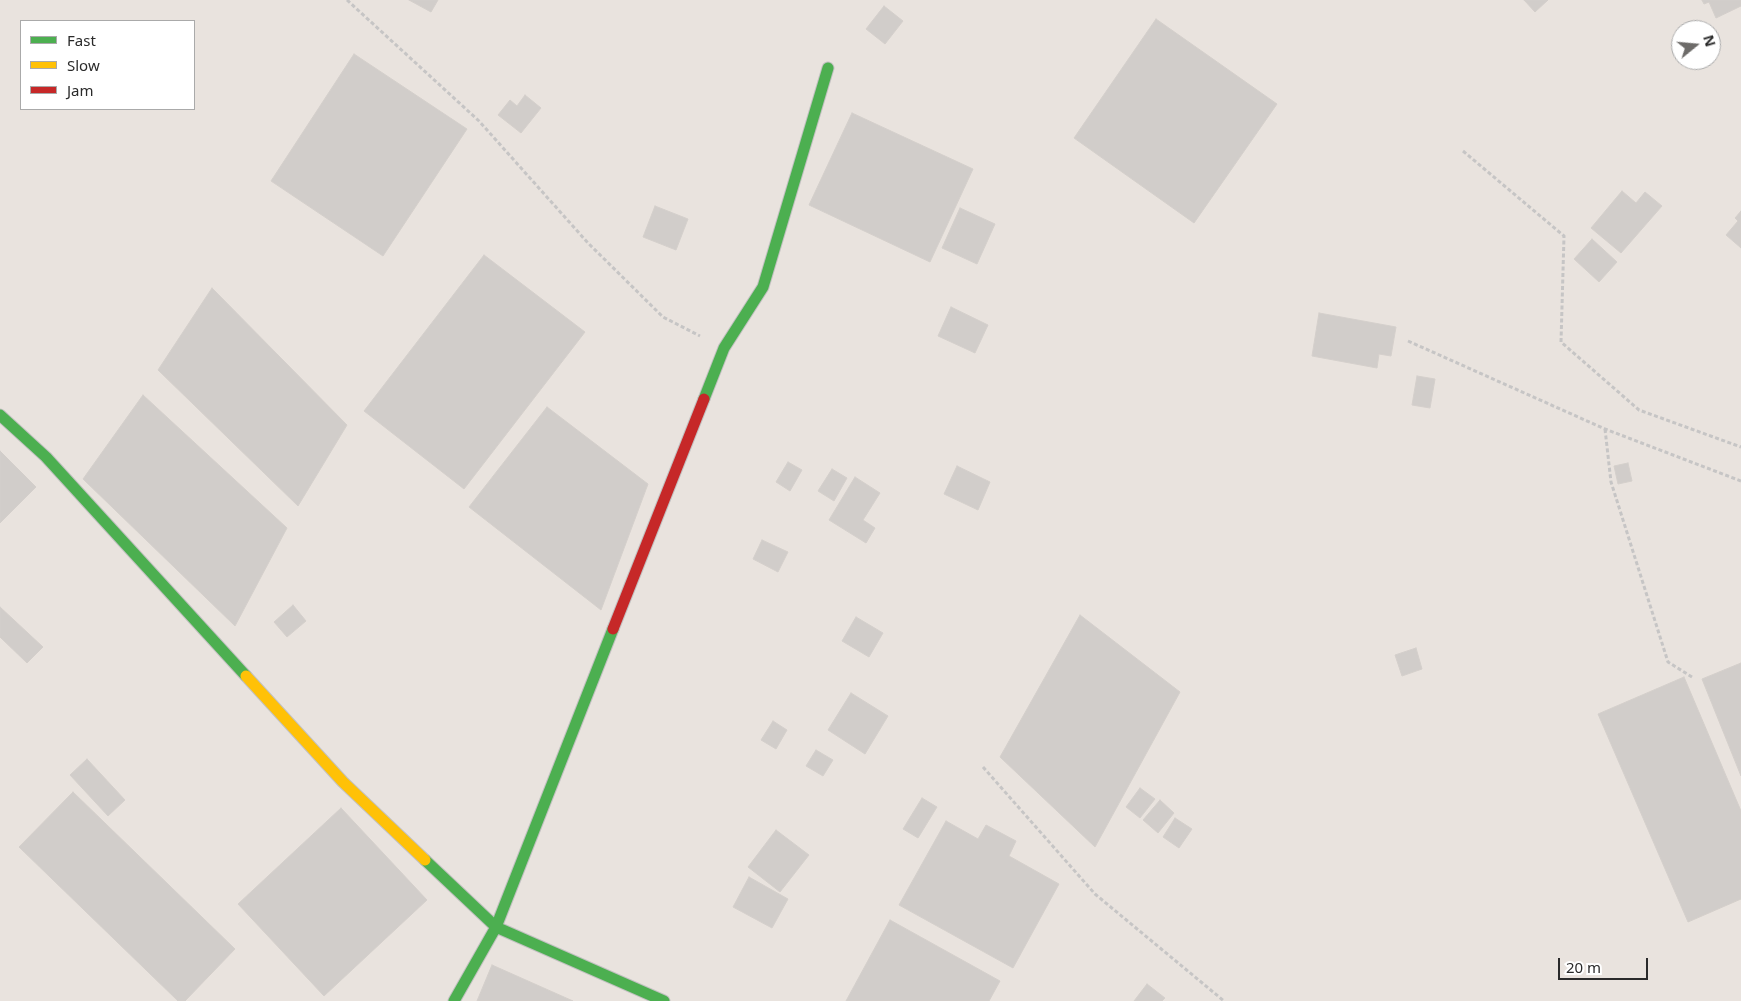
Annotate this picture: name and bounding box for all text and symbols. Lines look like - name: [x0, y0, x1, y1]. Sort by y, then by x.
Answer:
- legend: [20, 20, 195, 110]
- north arrow: [1671, 20, 1721, 70]
- text: Fast: [67, 30, 96, 50]
- text: N: [1699, 33, 1721, 49]
- text: Slow: [67, 55, 100, 75]
- text: Jam: [67, 80, 94, 100]
- scale bar: [1561, 948, 1651, 980]
- text: 20 m: [1566, 957, 1601, 977]

